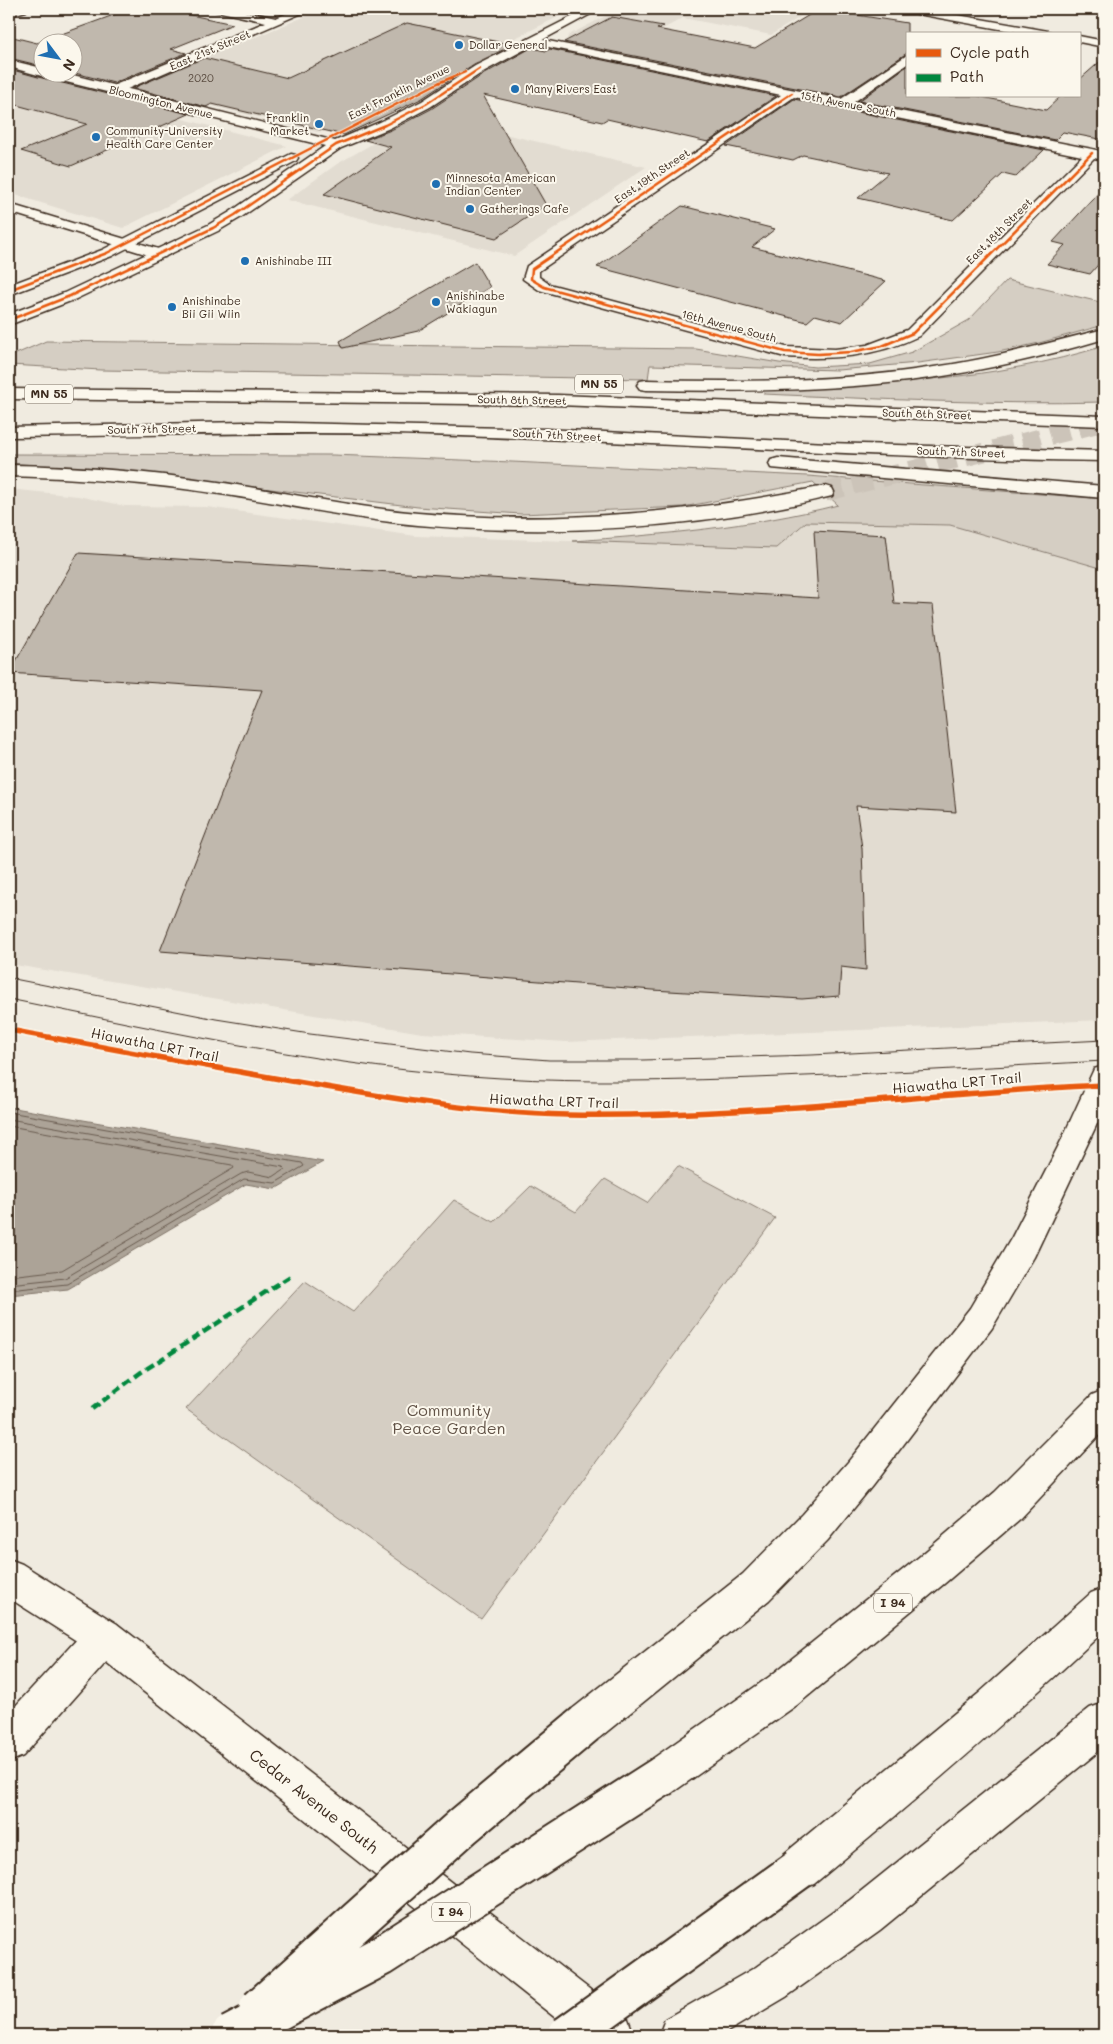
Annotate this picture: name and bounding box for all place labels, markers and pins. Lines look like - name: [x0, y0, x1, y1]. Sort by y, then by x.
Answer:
- place label: Dollar General: [469, 37, 548, 52]
- marker: Dollar General: [453, 39, 465, 51]
- place label: Many Rivers East: [525, 81, 617, 96]
- marker: Many Rivers East: [509, 83, 521, 95]
- place label: Franklin Market: [266, 110, 309, 138]
- marker: Franklin Market: [313, 118, 325, 130]
- place label: Community-University Health Care Center: [106, 123, 223, 151]
- marker: Community-University Health Care Center: [90, 131, 102, 143]
- place label: Minnesota American Indian Center: [446, 170, 556, 198]
- marker: Minnesota American Indian Center: [430, 178, 442, 190]
- place label: Gatherings Cafe: [480, 201, 569, 216]
- marker: Gatherings Cafe: [464, 203, 476, 215]
- place label: Anishinabe III: [255, 253, 332, 268]
- marker: Anishinabe III: [239, 255, 251, 267]
- place label: Anishinabe Wakiagun: [446, 288, 505, 316]
- place label: Anishinabe Bii Gii Wiin: [182, 293, 241, 321]
- marker: Anishinabe Wakiagun: [430, 296, 442, 308]
- marker: Anishinabe Bii Gii Wiin: [166, 301, 178, 313]

